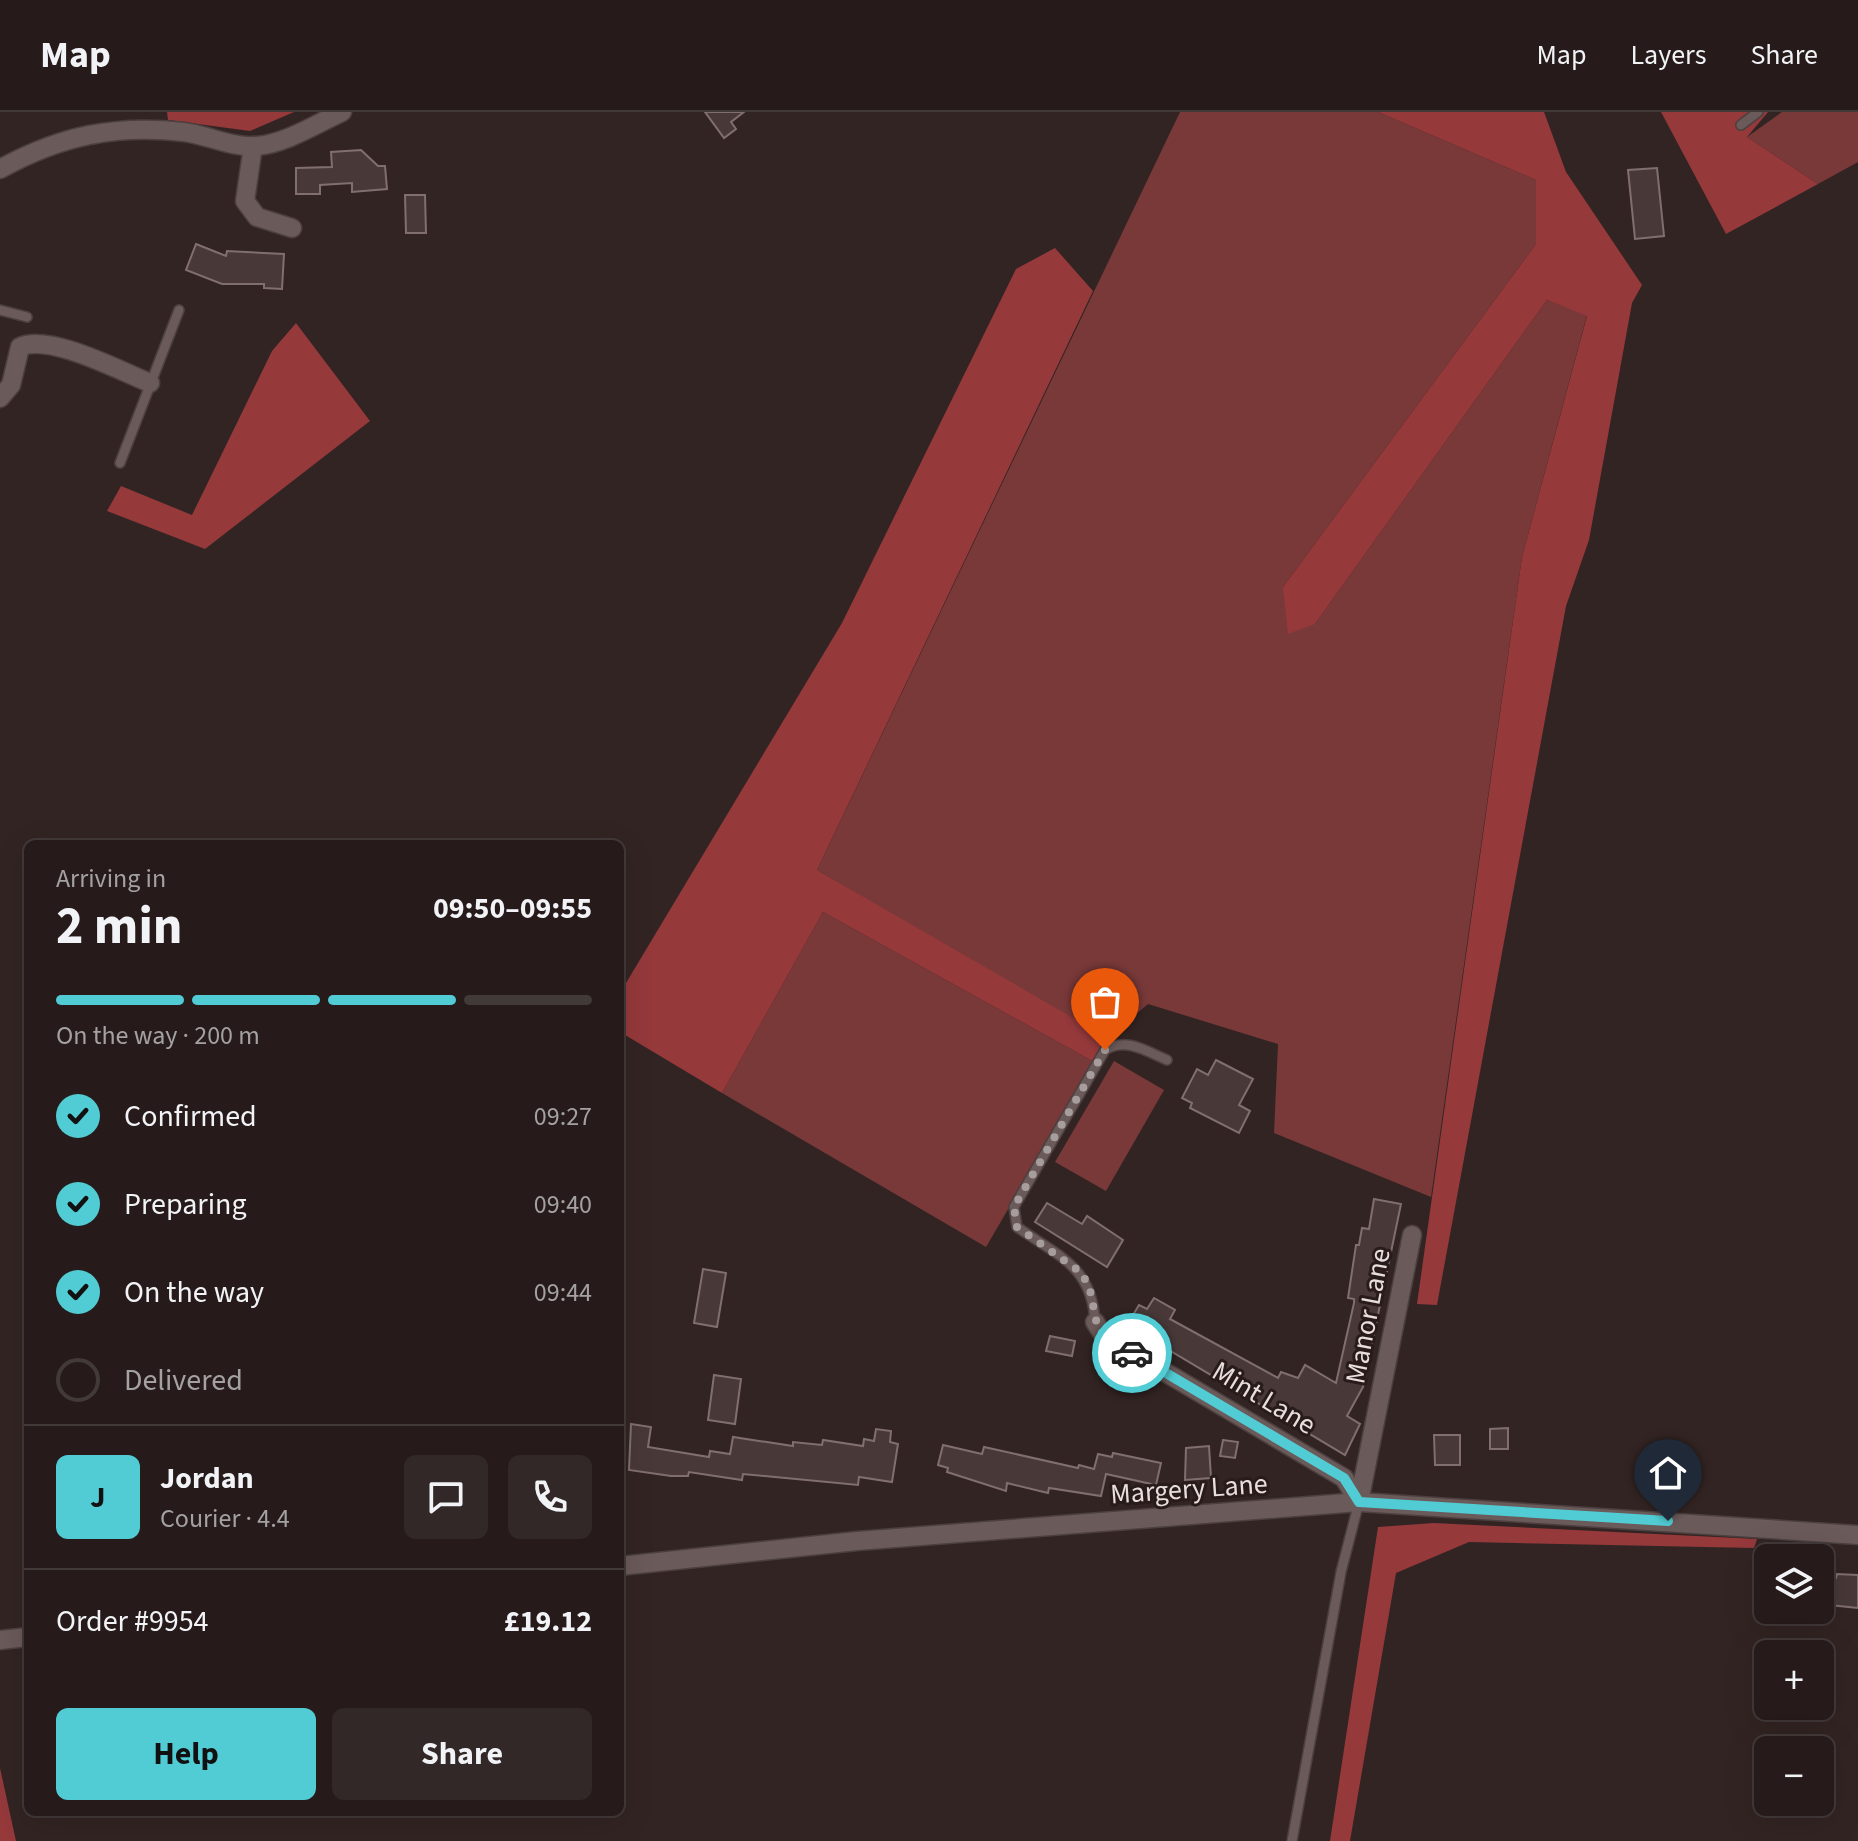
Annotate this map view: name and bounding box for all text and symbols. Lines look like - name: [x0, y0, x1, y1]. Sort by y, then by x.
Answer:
- text: Map: [40, 28, 111, 82]
- text: Map: [1536, 35, 1586, 75]
- text: Layers: [1630, 35, 1706, 75]
- text: Share: [1750, 35, 1818, 75]
- text: Arriving in: [56, 860, 166, 897]
- text: 09:50–09:55: [433, 887, 592, 930]
- text: 2 min: [56, 890, 183, 964]
- pin: [1071, 968, 1139, 1050]
- icon: bag: [1083, 980, 1127, 1024]
- text: On the way · 200 m: [56, 1017, 260, 1054]
- icon: check: [56, 1094, 100, 1138]
- text: Confirmed: [124, 1095, 257, 1138]
- text: 09:27: [534, 1098, 592, 1135]
- icon: check: [56, 1182, 100, 1226]
- text: Preparing: [124, 1183, 247, 1226]
- text: 09:40: [534, 1186, 592, 1223]
- street label: Manor Lane: [1335, 1245, 1401, 1387]
- icon: check: [56, 1270, 100, 1314]
- text: On the way: [124, 1271, 264, 1314]
- text: 09:44: [534, 1274, 592, 1311]
- courier: [1092, 1313, 1172, 1393]
- icon: car: [1110, 1331, 1154, 1375]
- street label: Mint Lane: [1205, 1351, 1323, 1445]
- text: Delivered: [124, 1359, 243, 1402]
- pin: [1634, 1439, 1702, 1521]
- icon: home: [1646, 1451, 1690, 1495]
- button: chat: [404, 1455, 488, 1539]
- button: phone: [508, 1455, 592, 1539]
- text: Jordan: [160, 1457, 254, 1500]
- street label: Margery Lane: [1109, 1464, 1269, 1514]
- text: J: [90, 1476, 106, 1519]
- text: Courier · 4.4: [160, 1500, 290, 1537]
- map controls: [1754, 1544, 1834, 1816]
- button: layers: [1754, 1544, 1834, 1624]
- text: Order #9954: [56, 1600, 209, 1643]
- text: £19.12: [504, 1600, 592, 1643]
- button: +: [1754, 1640, 1834, 1720]
- button: Help: [56, 1708, 316, 1800]
- button: Share: [332, 1708, 592, 1800]
- button: −: [1754, 1736, 1834, 1816]

